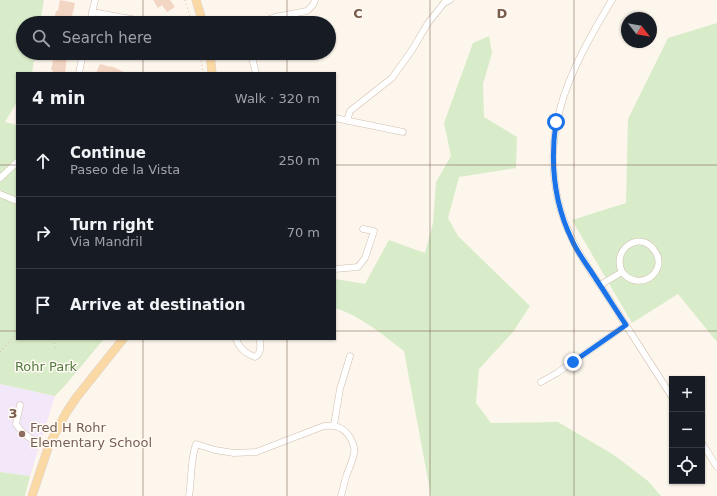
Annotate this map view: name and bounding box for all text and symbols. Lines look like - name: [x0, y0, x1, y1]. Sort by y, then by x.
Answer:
- text: C: [353, 6, 363, 21]
- text: D: [497, 6, 508, 21]
- north arrow: [621, 12, 657, 48]
- search box: [16, 16, 336, 60]
- icon: search: [30, 27, 52, 49]
- text: Search here: [62, 29, 152, 47]
- text: 4 min: [32, 88, 85, 108]
- text: Walk · 320 m: [235, 91, 320, 106]
- route start: [547, 113, 565, 131]
- text: Continue: [70, 144, 146, 162]
- icon: ahead: [32, 150, 54, 172]
- text: 250 m: [278, 153, 320, 168]
- text: Paseo de la Vista: [70, 162, 180, 177]
- text: Turn right: [70, 216, 154, 234]
- icon: right: [32, 222, 54, 244]
- text: 70 m: [287, 225, 320, 240]
- text: Via Mandril: [70, 234, 143, 249]
- icon: arrive: [32, 294, 54, 316]
- text: Arrive at destination: [70, 296, 245, 314]
- route end: [564, 353, 582, 371]
- park label: Rohr Park: [15, 359, 78, 374]
- map controls: [669, 376, 705, 484]
- button: +: [669, 376, 705, 412]
- text: 3: [8, 406, 18, 421]
- button: −: [669, 412, 705, 448]
- place label: Fred H Rohr Elementary School: [30, 420, 152, 450]
- marker: Fred H Rohr Elementary School: [17, 429, 27, 439]
- button: locate: [669, 448, 705, 484]

